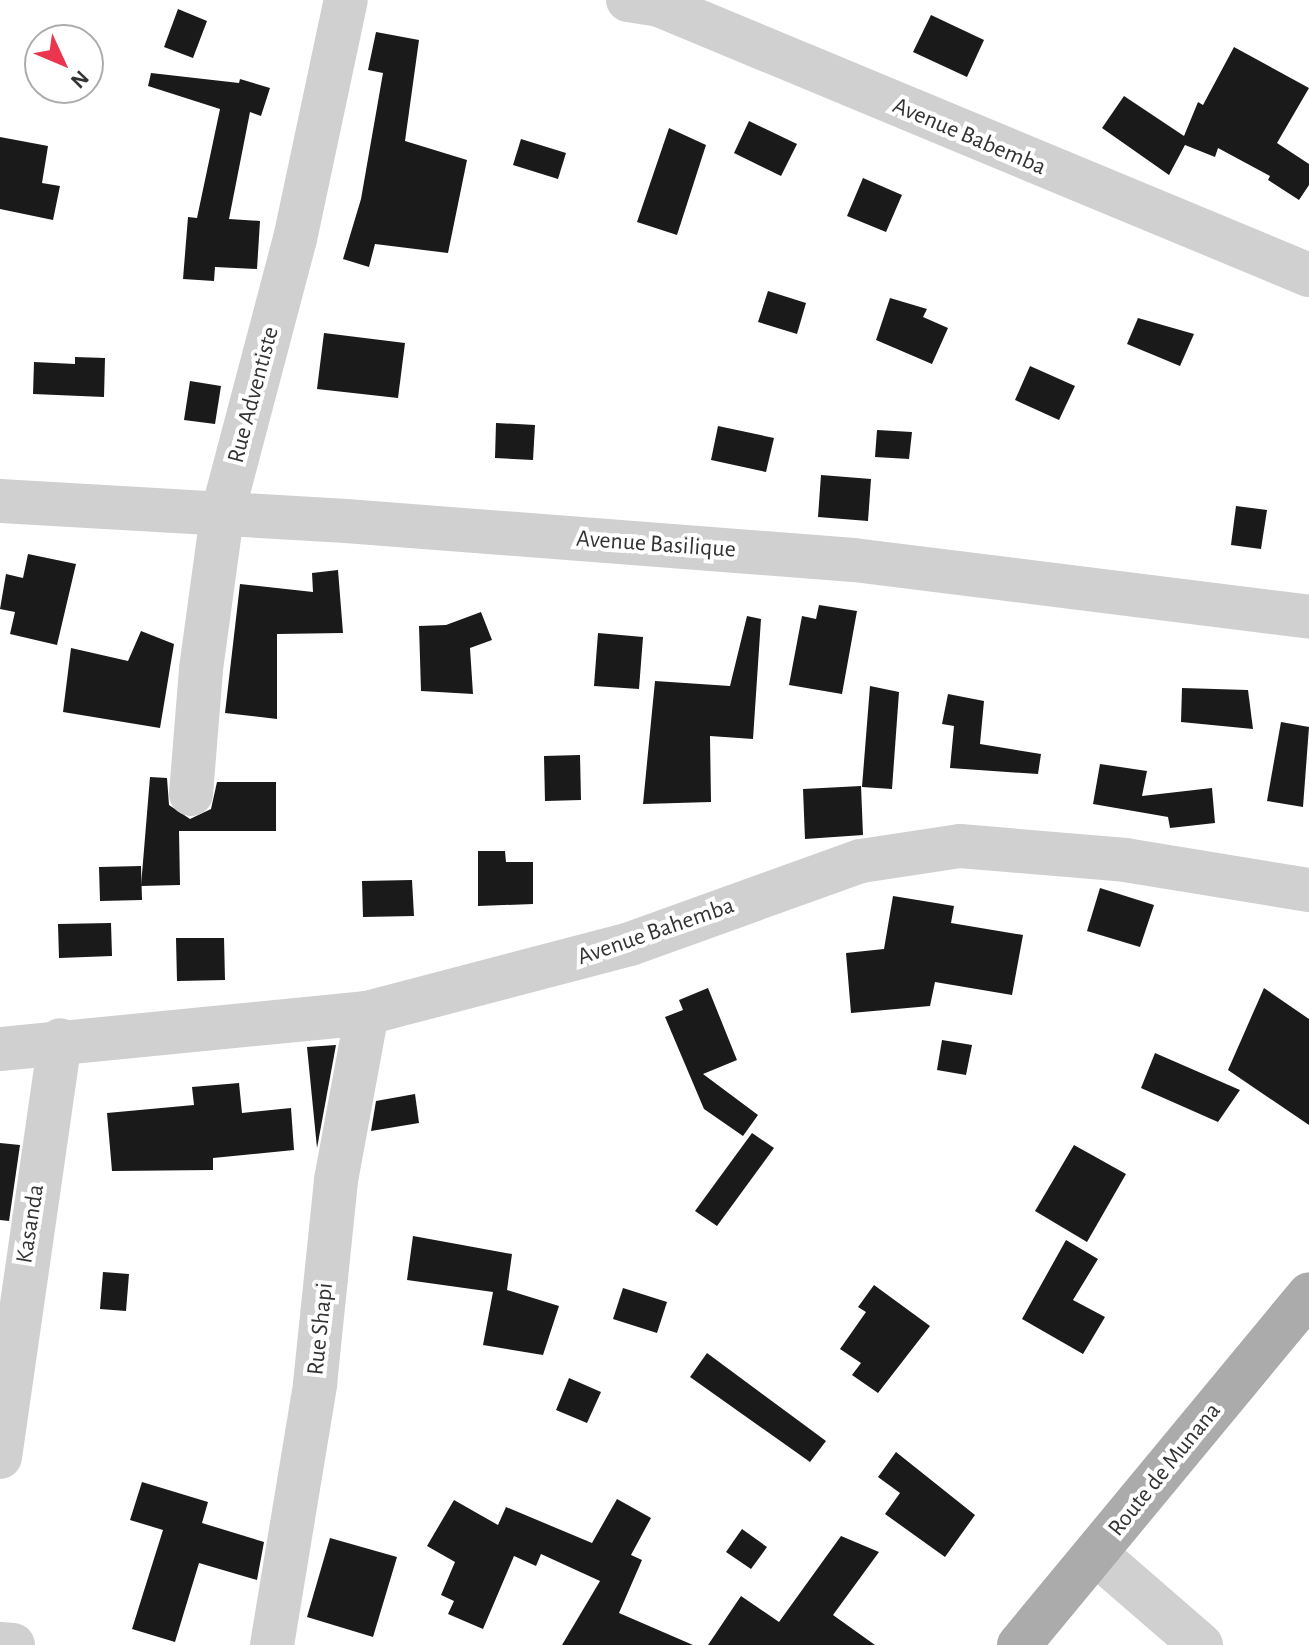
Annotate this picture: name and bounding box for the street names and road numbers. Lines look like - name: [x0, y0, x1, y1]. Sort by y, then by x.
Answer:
- street label: Avenue Babemba: [888, 92, 1050, 182]
- street label: Rue Adventiste: [222, 324, 286, 466]
- street label: Avenue Basilique: [575, 525, 737, 565]
- street label: Avenue Bahemba: [574, 892, 738, 972]
- street label: Kasanda: [11, 1182, 51, 1266]
- street label: Rue Shapi: [302, 1281, 340, 1377]
- street label: Route de Munana: [1102, 1397, 1228, 1543]

